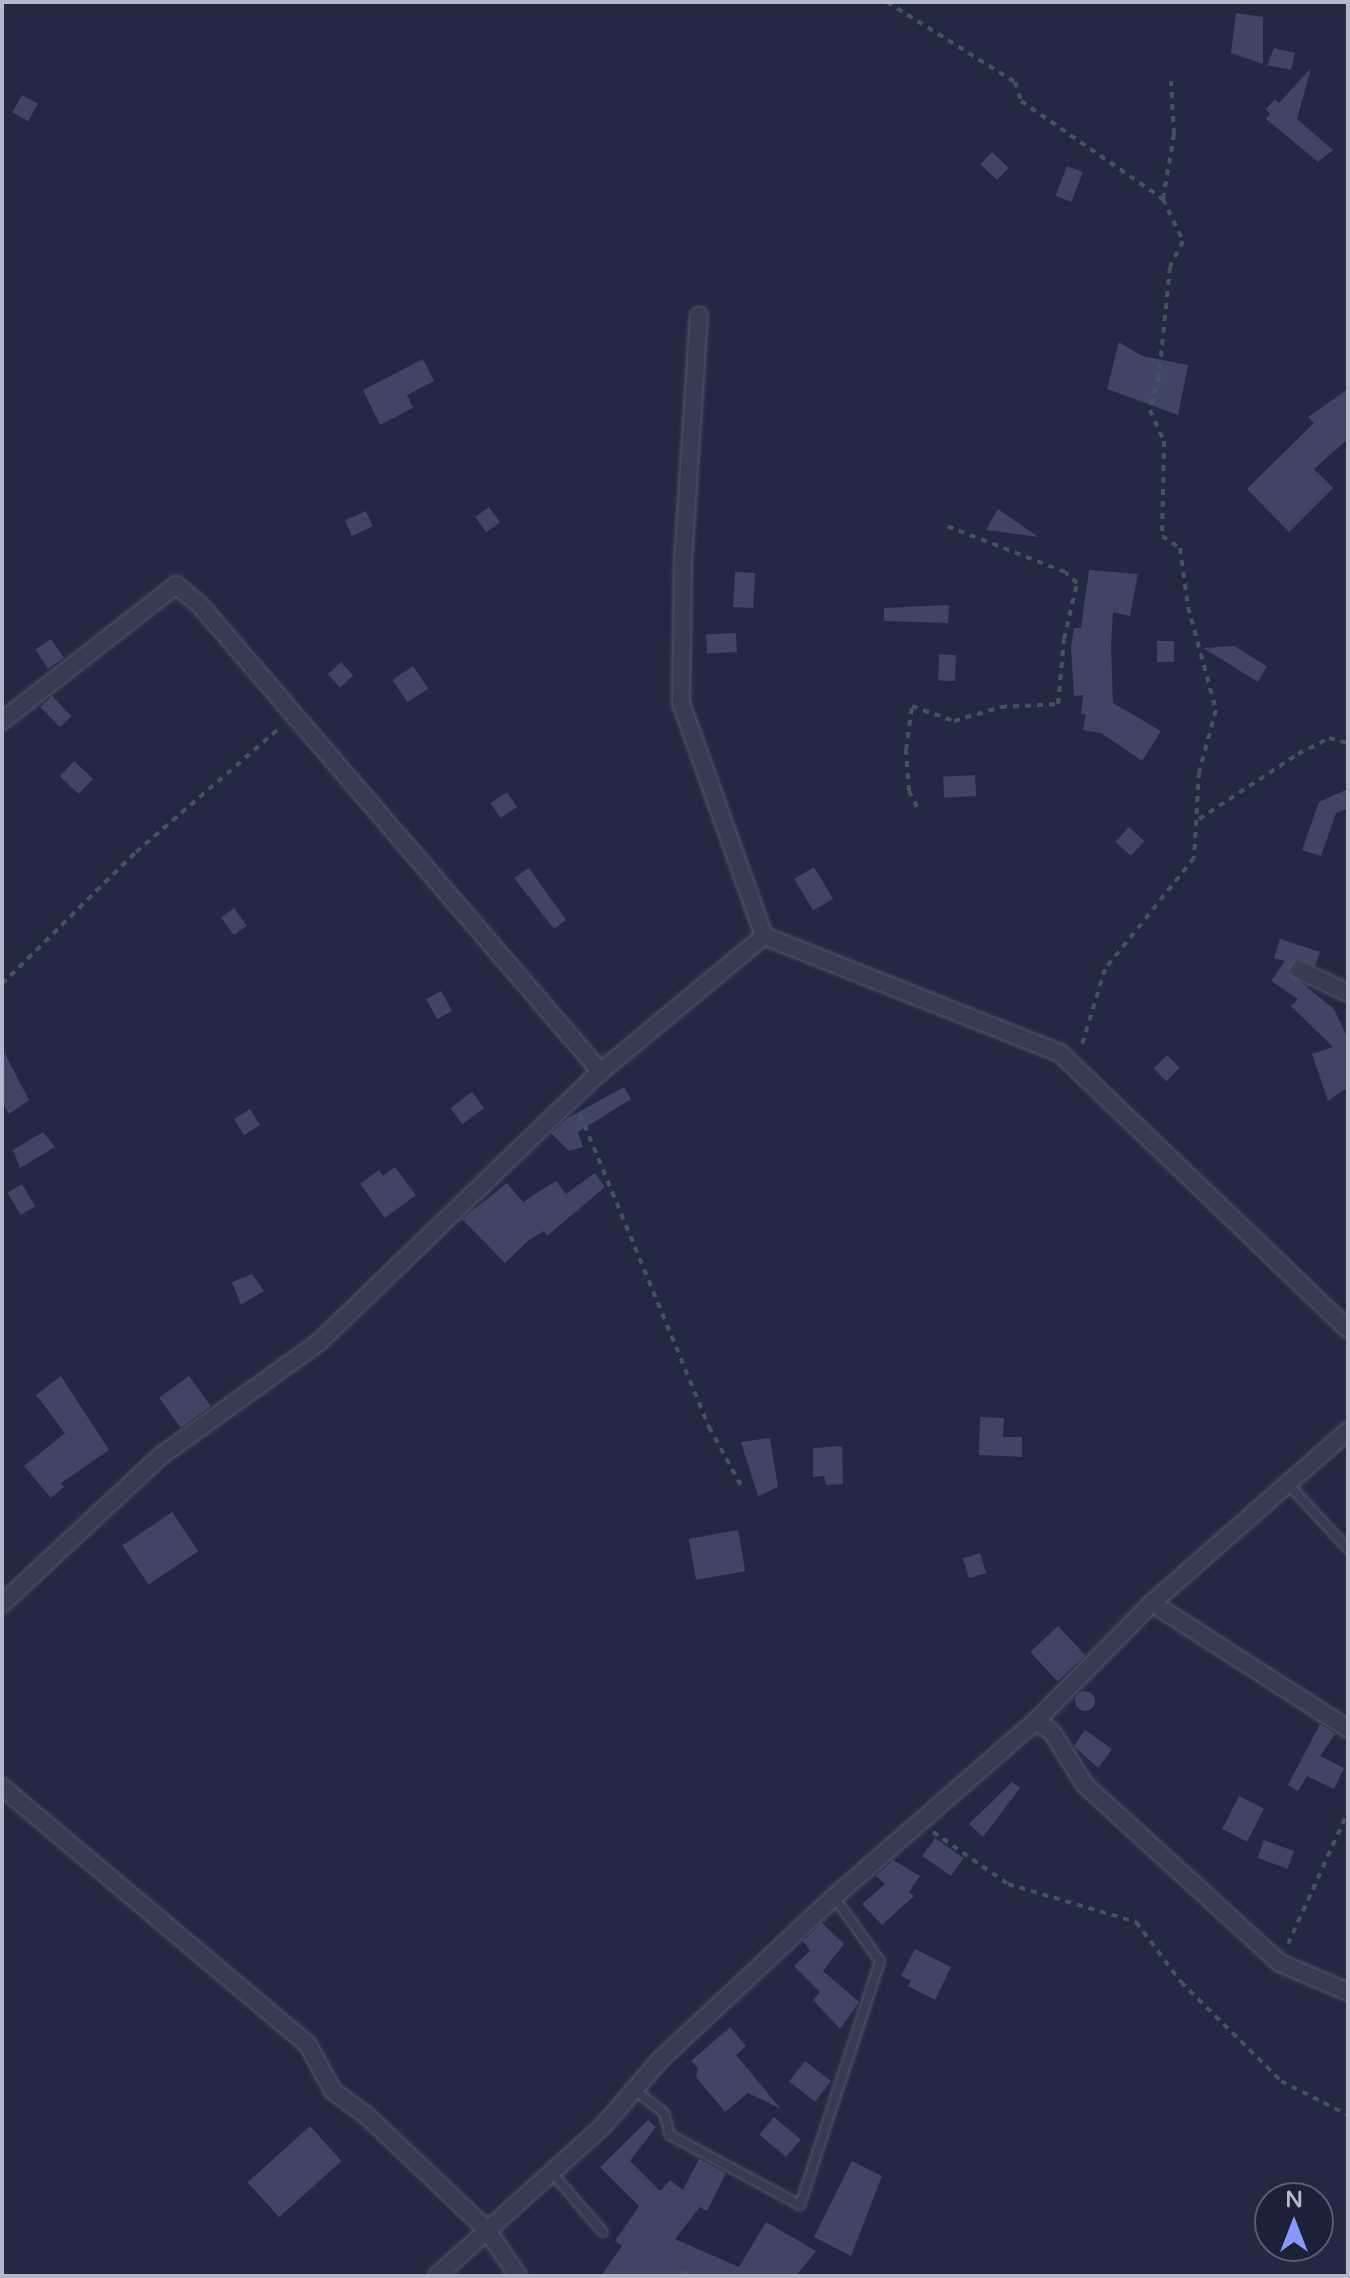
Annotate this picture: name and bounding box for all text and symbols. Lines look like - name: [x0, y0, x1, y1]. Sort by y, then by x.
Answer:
- north arrow: [1254, 2182, 1334, 2262]
- text: N: [1285, 2187, 1303, 2213]

